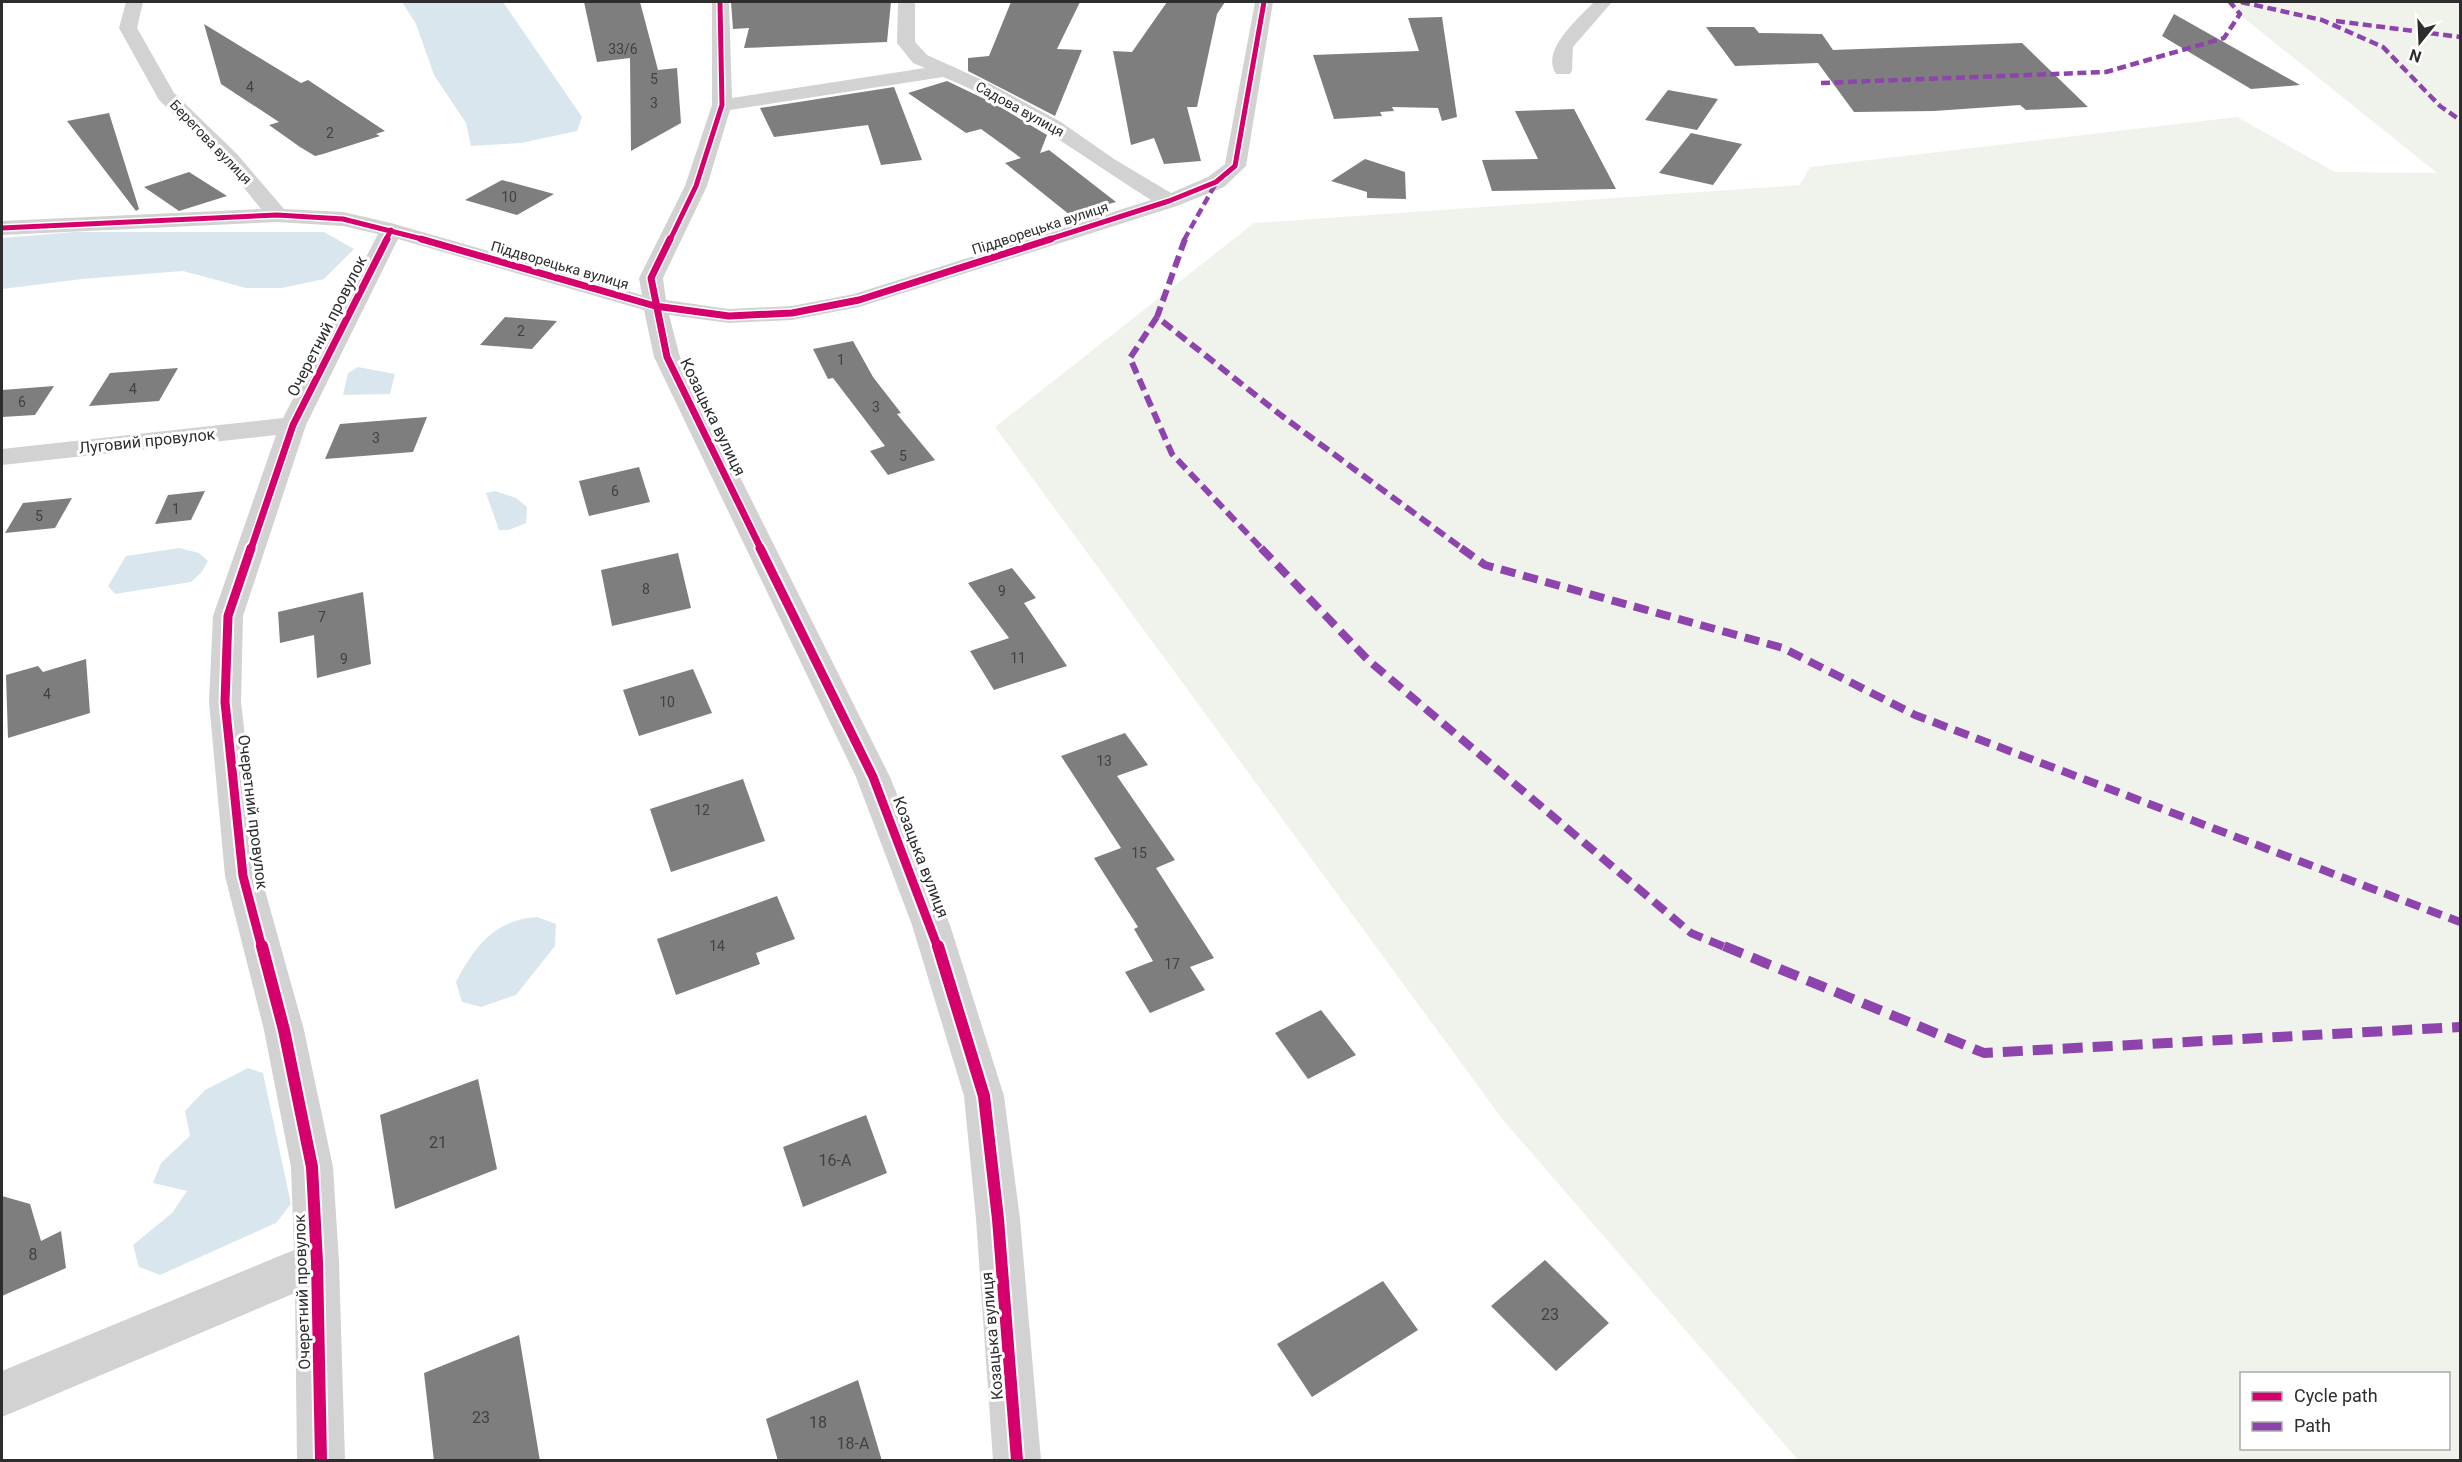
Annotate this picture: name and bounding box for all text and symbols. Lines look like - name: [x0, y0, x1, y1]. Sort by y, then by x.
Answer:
- north arrow: [2390, 12, 2450, 72]
- house number: 33/6: [608, 41, 638, 57]
- text: N: [2407, 45, 2424, 67]
- house number: 5: [650, 71, 658, 87]
- street label: Садова вулиця: [973, 78, 1067, 140]
- house number: 4: [246, 79, 254, 95]
- house number: 3: [650, 95, 658, 111]
- street label: Берегова вулиця: [167, 97, 255, 187]
- house number: 2: [326, 125, 334, 141]
- house number: 10: [501, 189, 517, 205]
- street label: Піддворецька вулиця: [970, 198, 1110, 258]
- street label: Піддворецька вулиця: [489, 238, 631, 292]
- street label: Очеретний провулок: [283, 252, 371, 400]
- house number: 2: [517, 323, 525, 339]
- house number: 1: [837, 352, 845, 368]
- street label: Козацька вулиця: [676, 355, 750, 479]
- house number: 4: [129, 381, 137, 397]
- house number: 6: [18, 394, 26, 410]
- house number: 3: [872, 399, 880, 415]
- street label: Луговий провулок: [78, 424, 216, 458]
- house number: 3: [372, 430, 380, 446]
- house number: 5: [899, 448, 907, 464]
- house number: 6: [611, 483, 619, 499]
- house number: 1: [172, 501, 180, 517]
- house number: 5: [35, 508, 43, 524]
- house number: 8: [642, 581, 650, 597]
- house number: 9: [998, 583, 1006, 599]
- house number: 7: [318, 609, 326, 625]
- house number: 11: [1010, 650, 1026, 666]
- house number: 9: [340, 651, 348, 667]
- house number: 4: [43, 686, 51, 702]
- house number: 10: [659, 694, 675, 710]
- street label: Очеретний провулок: [234, 734, 272, 891]
- house number: 13: [1096, 753, 1112, 769]
- street label: Козацька вулиця: [889, 794, 953, 920]
- house number: 12: [694, 802, 710, 818]
- house number: 15: [1131, 845, 1147, 861]
- house number: 14: [709, 938, 725, 954]
- house number: 17: [1164, 956, 1180, 972]
- house number: 21: [429, 1133, 447, 1152]
- house number: 16-А: [819, 1151, 852, 1170]
- street label: Очеретний провулок: [290, 1214, 314, 1370]
- house number: 8: [29, 1245, 38, 1264]
- street label: Козацька вулиця: [977, 1271, 1007, 1401]
- house number: 23: [1541, 1305, 1559, 1324]
- legend: [2240, 1372, 2450, 1450]
- text: Cycle path: [2294, 1385, 2378, 1406]
- house number: 23: [472, 1408, 490, 1427]
- house number: 18: [809, 1413, 827, 1432]
- text: Path: [2294, 1415, 2331, 1436]
- house number: 18-А: [837, 1434, 870, 1453]

